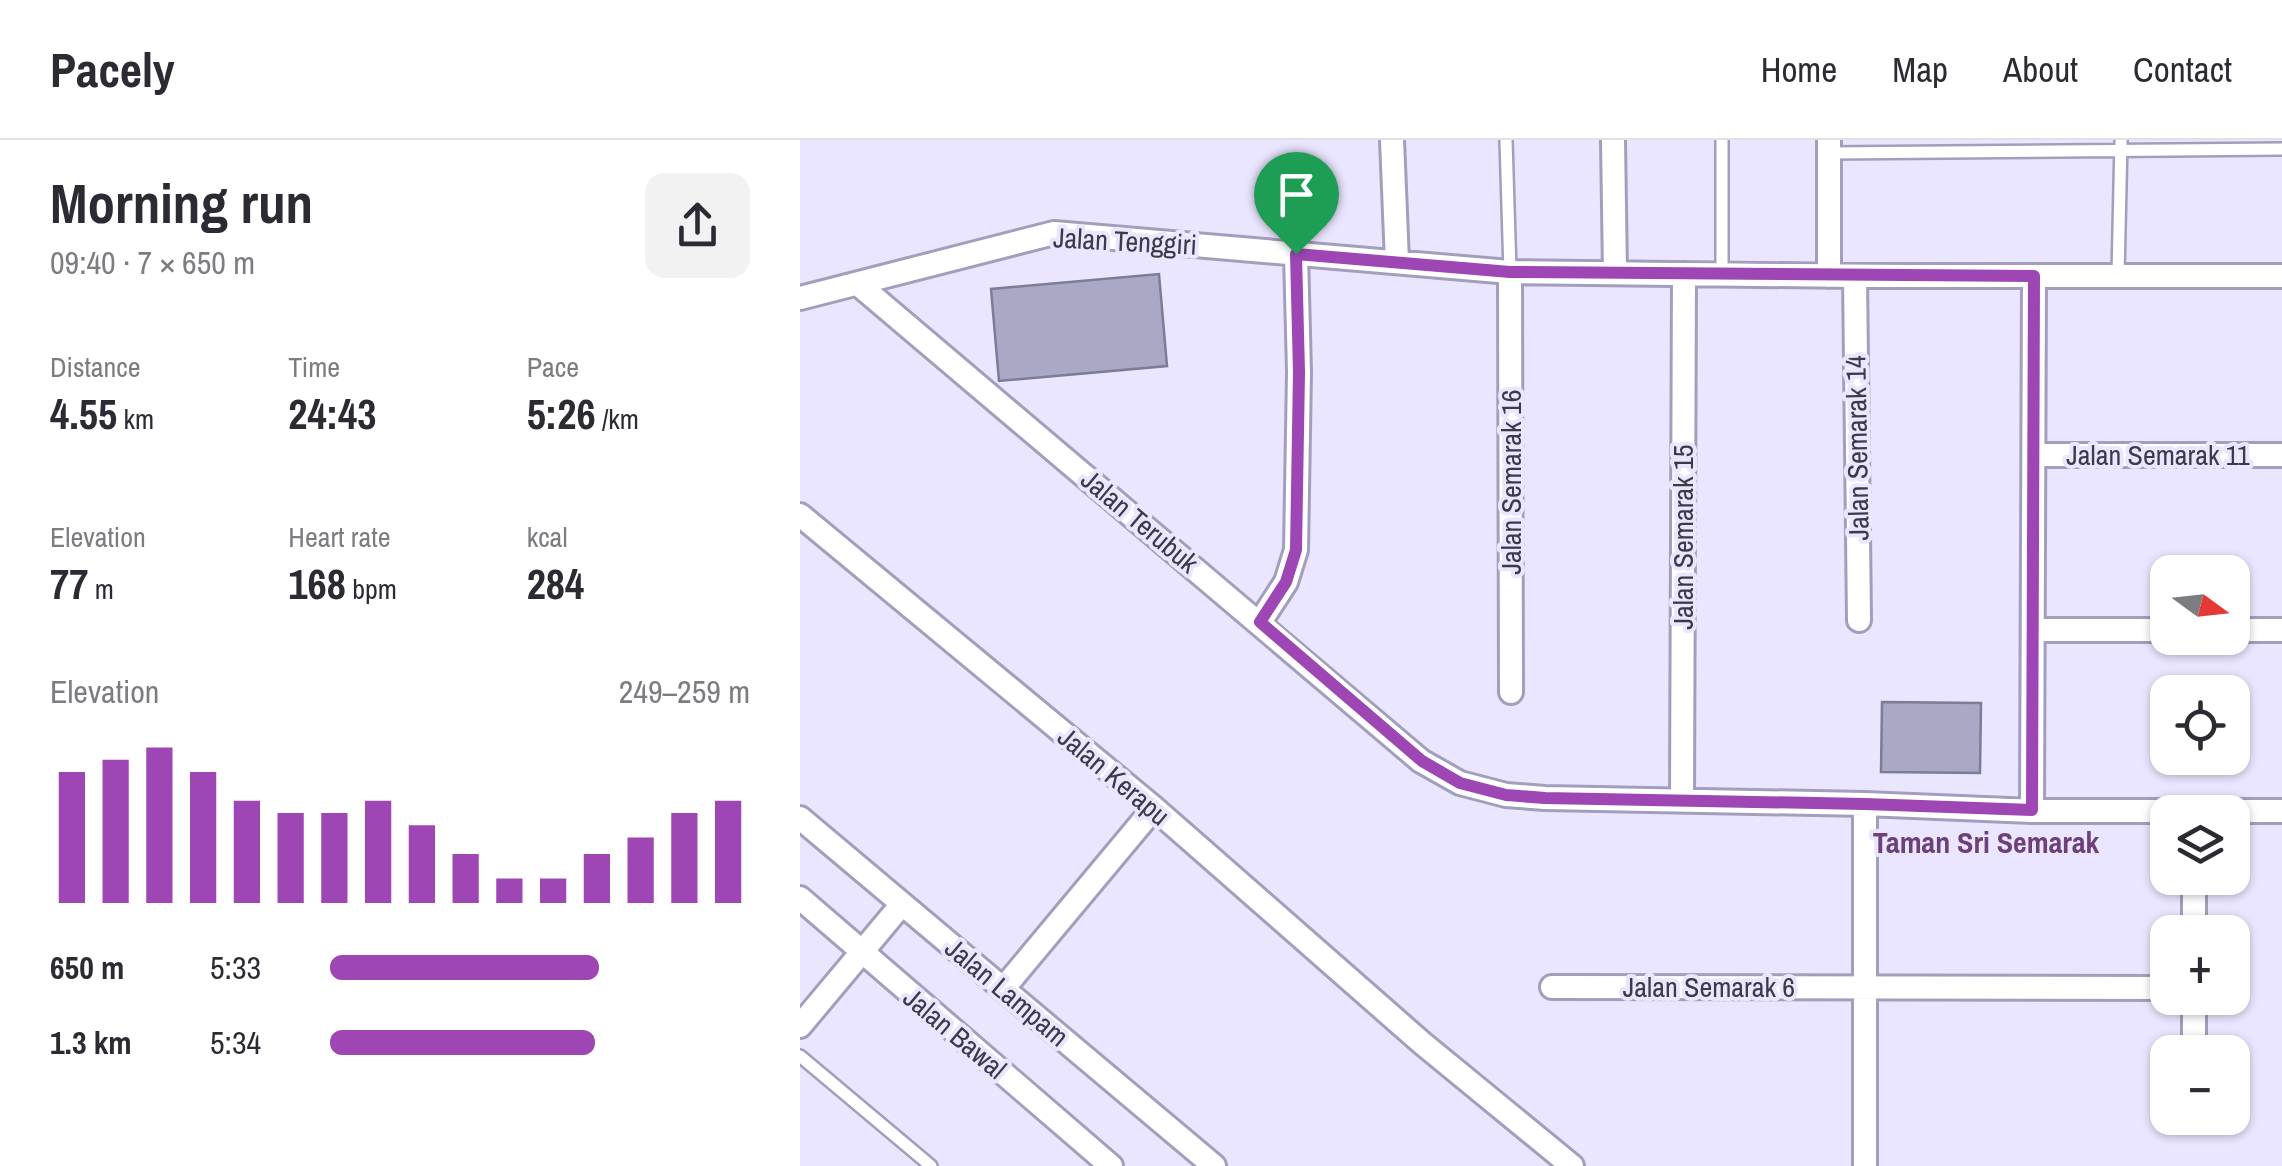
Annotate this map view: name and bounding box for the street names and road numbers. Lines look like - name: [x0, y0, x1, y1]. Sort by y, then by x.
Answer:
- street label: Jalan Tenggiri: [1052, 218, 1198, 264]
- street label: Jalan Semarak 14: [1836, 355, 1878, 541]
- street label: Jalan Semarak 16: [1492, 389, 1530, 575]
- street label: Jalan Semarak 11: [2066, 436, 2250, 474]
- street label: Jalan Semarak 15: [1664, 444, 1702, 630]
- street label: Jalan Terubuk: [1073, 461, 1207, 582]
- street label: Jalan Kerapu: [1050, 718, 1178, 834]
- street label: Jalan Lampam: [937, 929, 1077, 1055]
- street label: Jalan Semarak 6: [1623, 968, 1795, 1006]
- street label: Jalan Bawal: [895, 979, 1015, 1087]

